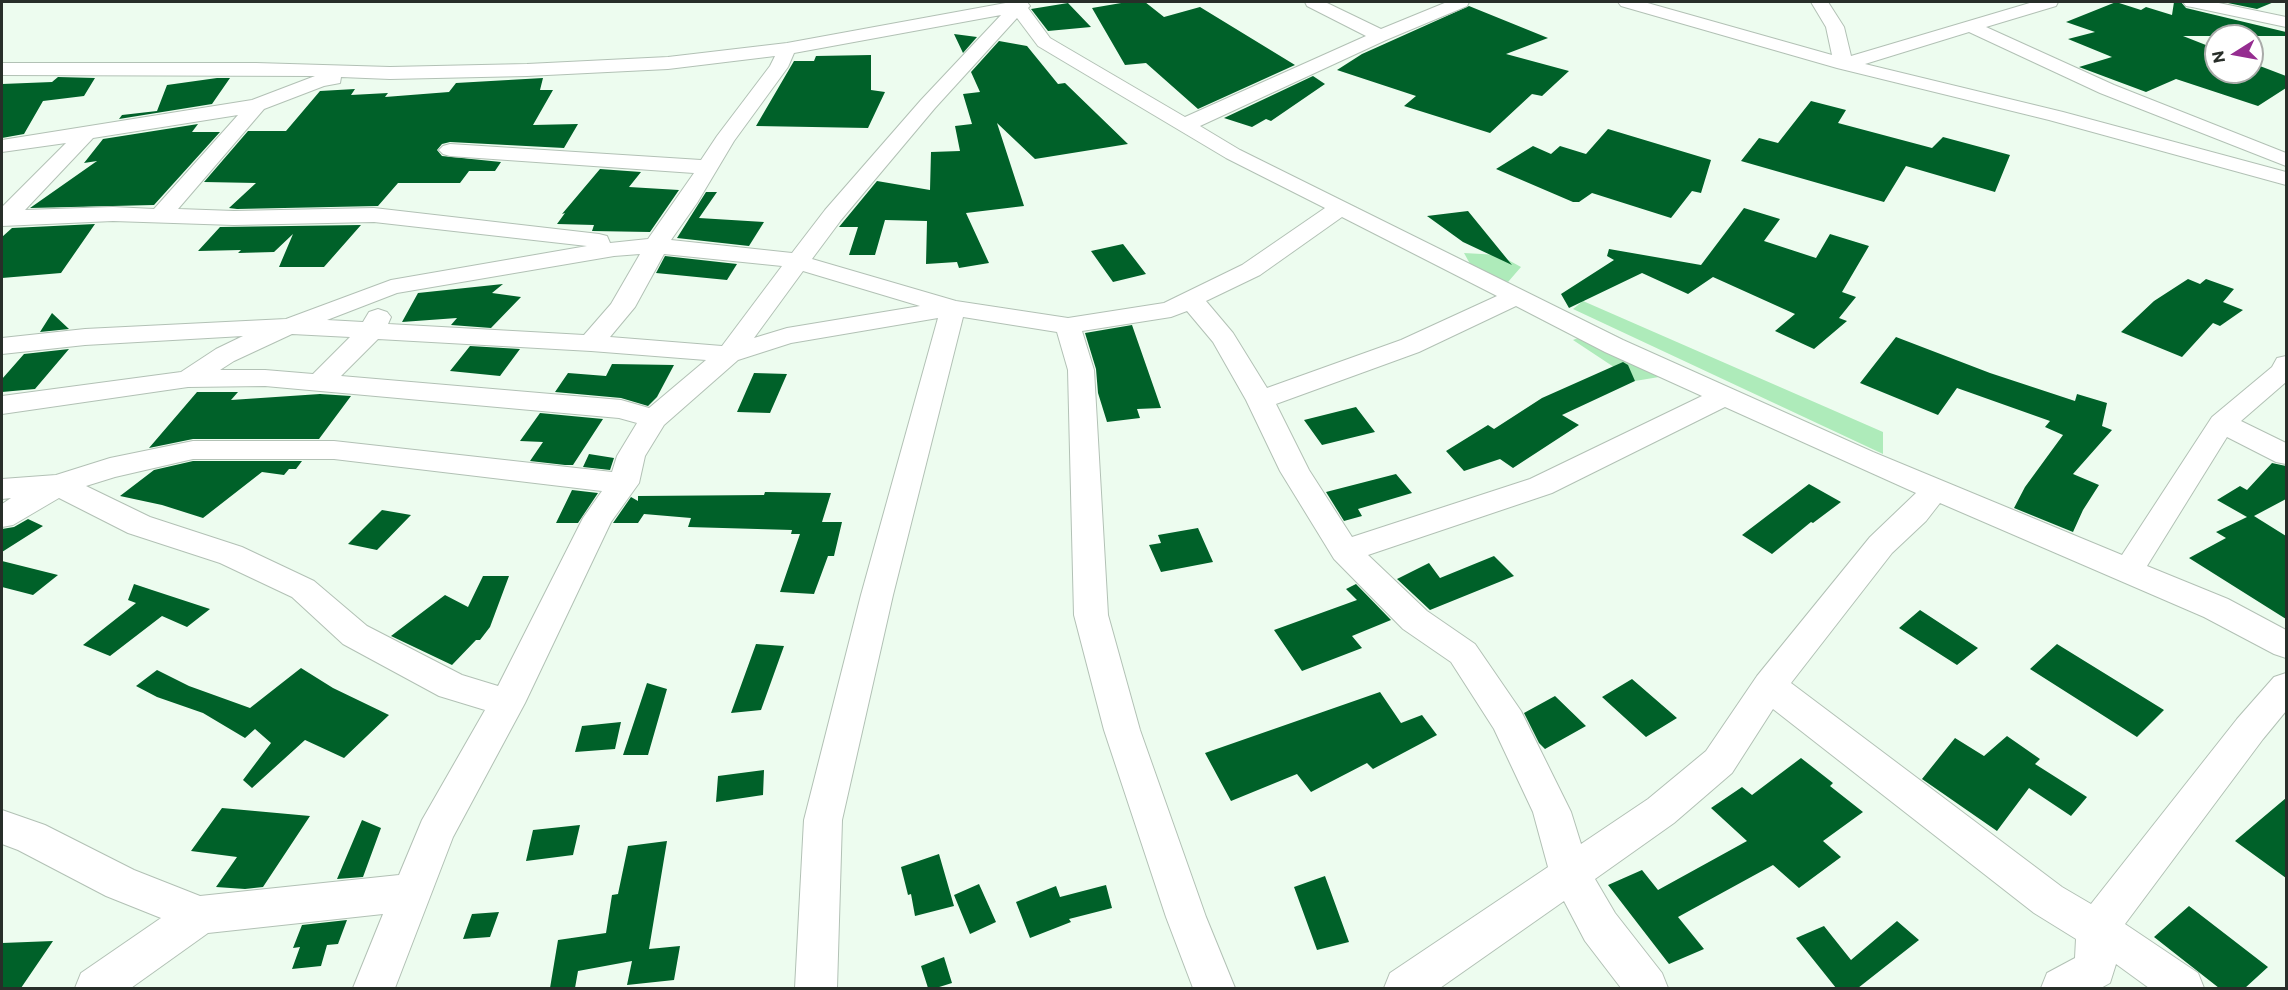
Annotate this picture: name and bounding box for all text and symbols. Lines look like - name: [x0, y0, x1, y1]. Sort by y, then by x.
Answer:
- north arrow: [2204, 24, 2264, 84]
- text: N: [2207, 49, 2228, 65]

